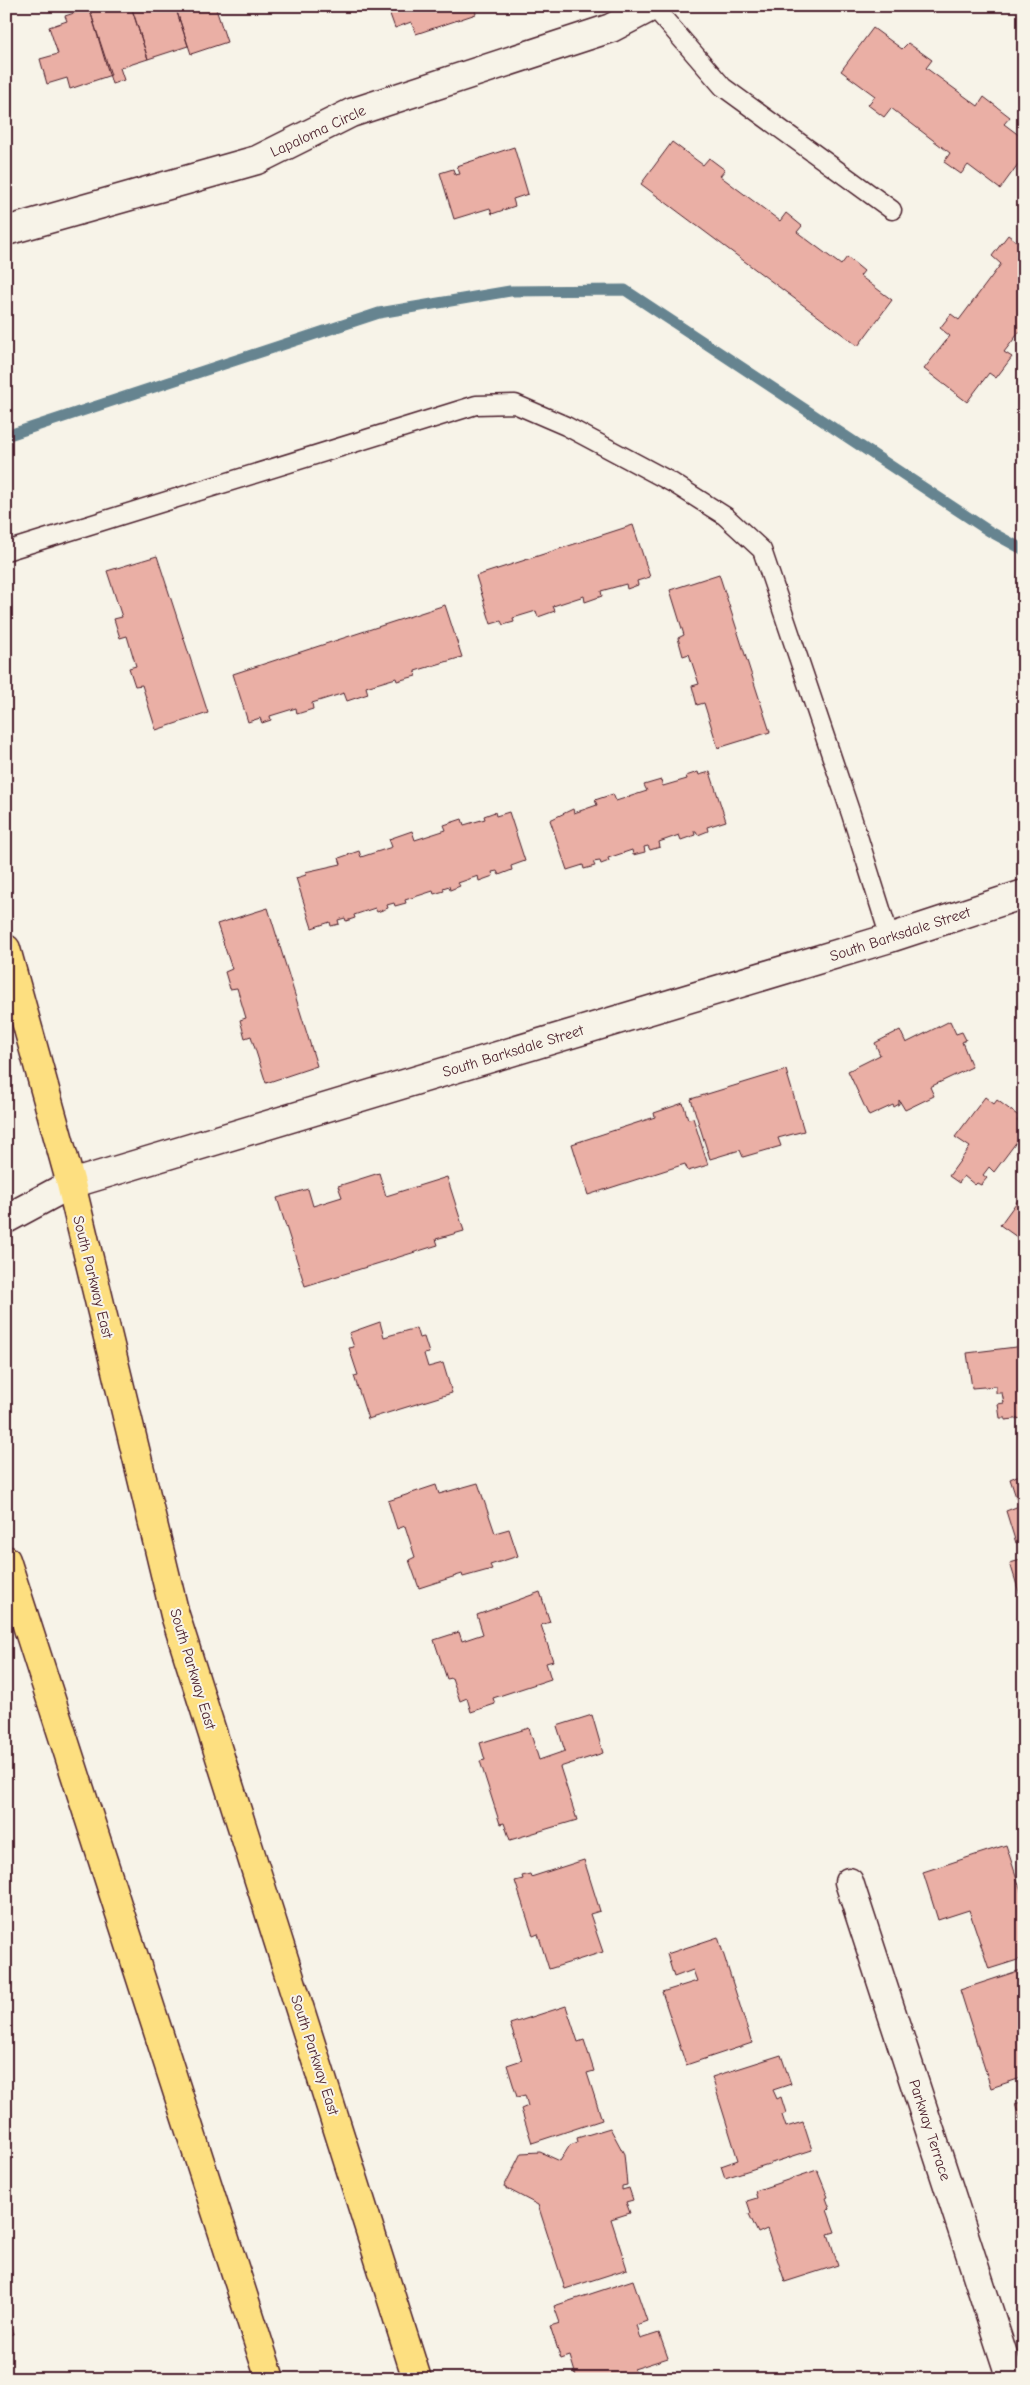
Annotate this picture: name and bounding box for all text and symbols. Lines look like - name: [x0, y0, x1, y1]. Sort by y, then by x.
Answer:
- street label: Lapaloma Circle: [267, 101, 369, 161]
- street label: South Barksdale Street: [827, 903, 973, 965]
- street label: South Barksdale Street: [440, 1021, 586, 1081]
- street label: South Parkway East: [69, 1214, 117, 1341]
- street label: South Parkway East: [166, 1606, 220, 1732]
- street label: South Parkway East: [287, 1993, 343, 2118]
- street label: Parkway Terrace: [905, 2077, 955, 2183]

